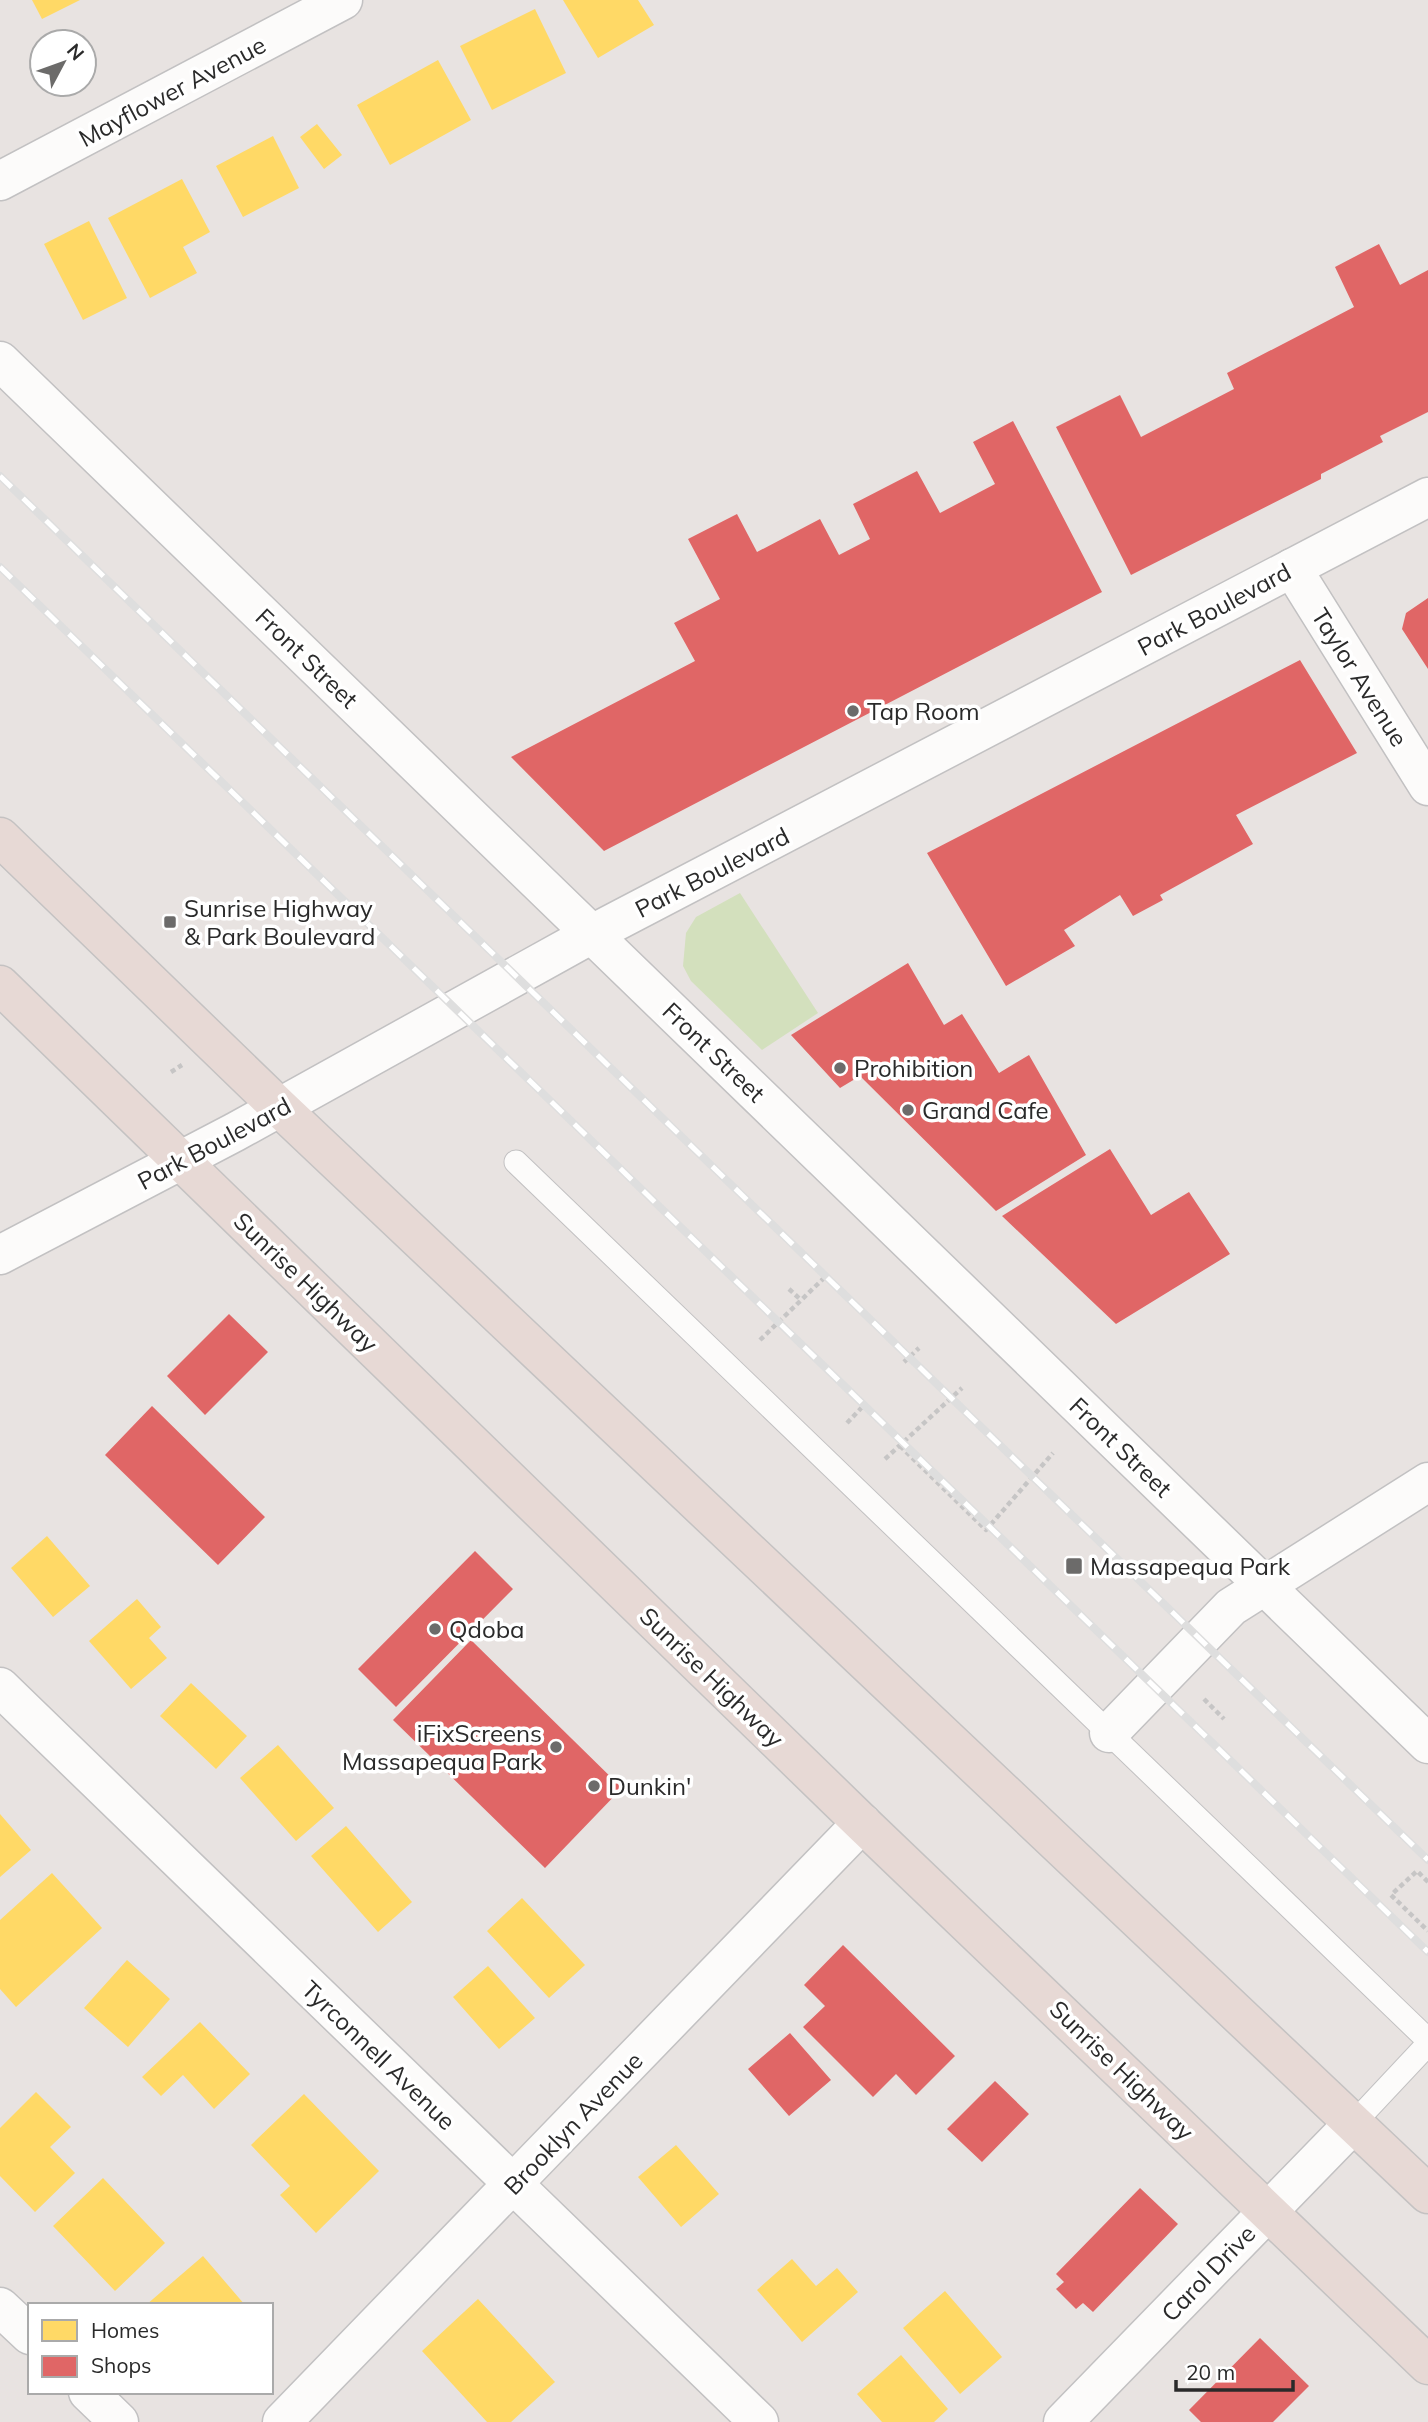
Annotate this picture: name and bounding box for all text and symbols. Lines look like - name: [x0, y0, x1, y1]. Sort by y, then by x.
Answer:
- north arrow: [28, 28, 98, 98]
- street label: Mayflower Avenue: [73, 29, 271, 153]
- text: N: [62, 39, 90, 65]
- street label: Park Boulevard: [1132, 556, 1296, 662]
- street label: Front Street: [250, 602, 364, 714]
- street label: Taylor Avenue: [1305, 602, 1415, 752]
- place label: Tap Room: [867, 696, 980, 726]
- marker: Tap Room: [845, 703, 861, 719]
- street label: Park Boulevard: [630, 820, 794, 924]
- place label: Sunrise Highway & Park Boulevard: [184, 893, 376, 951]
- marker: Sunrise Highway & Park Boulevard: [162, 914, 178, 930]
- street label: Front Street: [657, 996, 771, 1108]
- place label: Prohibition: [854, 1053, 973, 1083]
- marker: Prohibition: [832, 1060, 848, 1076]
- street label: Park Boulevard: [132, 1090, 296, 1196]
- place label: Grand Cafe: [922, 1095, 1049, 1125]
- marker: Grand Cafe: [900, 1102, 916, 1118]
- street label: Sunrise Highway: [228, 1206, 384, 1358]
- street label: Front Street: [1064, 1391, 1178, 1503]
- place label: Massapequa Park: [1090, 1551, 1291, 1581]
- marker: Massapequa Park: [1064, 1556, 1084, 1576]
- street label: Sunrise Highway: [634, 1601, 790, 1753]
- place label: Qdoba: [449, 1614, 524, 1644]
- marker: Qdoba: [427, 1621, 443, 1637]
- place label: iFixScreens Massapequa Park: [342, 1718, 543, 1776]
- marker: iFixScreens Massapequa Park: [548, 1739, 564, 1755]
- place label: Dunkin': [608, 1771, 691, 1801]
- marker: Dunkin': [586, 1778, 602, 1794]
- street label: Tyrconnell Avenue: [296, 1974, 462, 2136]
- street label: Sunrise Highway: [1044, 1994, 1200, 2146]
- street label: Brooklyn Avenue: [497, 2045, 649, 2201]
- street label: Carol Drive: [1155, 2218, 1261, 2328]
- legend: [28, 2303, 273, 2394]
- text: Homes: [91, 2317, 159, 2343]
- scale bar: [1176, 2348, 1293, 2392]
- text: Shops: [91, 2352, 151, 2378]
- text: 20 m: [1186, 2359, 1235, 2385]

